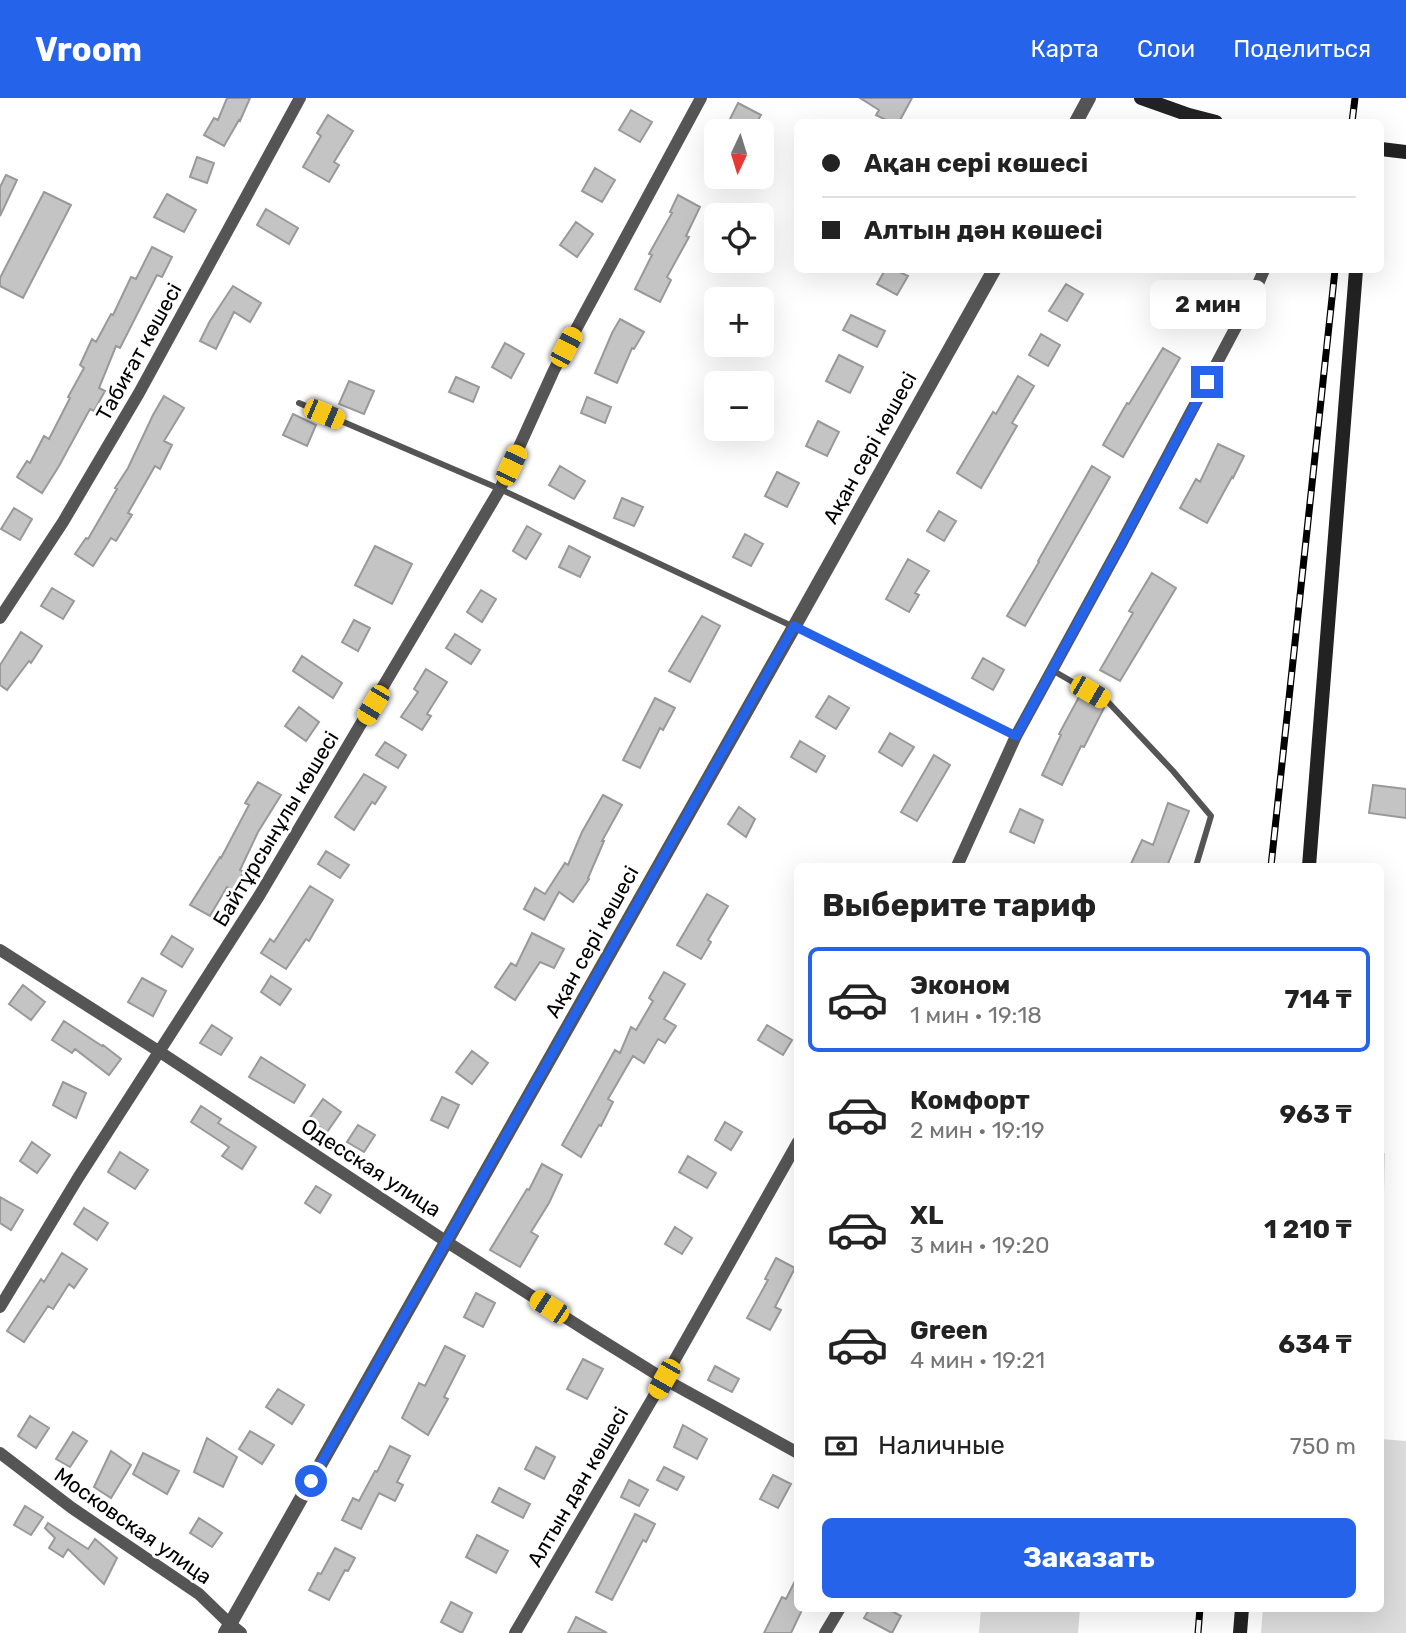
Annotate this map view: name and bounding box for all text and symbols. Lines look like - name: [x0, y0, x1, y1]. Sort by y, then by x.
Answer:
- text: Vroom: [35, 30, 142, 69]
- text: Карта: [1030, 35, 1099, 63]
- text: Слои: [1137, 35, 1195, 63]
- text: Поделиться: [1233, 35, 1371, 63]
- north arrow: [704, 119, 774, 189]
- map controls: [704, 119, 774, 441]
- text: Ақан сері көшесі: [864, 148, 1088, 179]
- button: locate: [704, 203, 774, 273]
- text: Алтын дән көшесі: [864, 215, 1103, 246]
- street label: Табиғат көшесі: [90, 279, 187, 425]
- callout: 2 мин: [1149, 280, 1265, 330]
- button: +: [704, 287, 774, 357]
- text: 2 мин: [1175, 290, 1241, 318]
- car: [547, 324, 586, 370]
- route end: [1191, 366, 1223, 398]
- street label: Ақан сері көшесі: [817, 367, 922, 528]
- button: −: [704, 371, 774, 441]
- car: [301, 396, 348, 432]
- car: [493, 442, 530, 488]
- car: [1067, 672, 1114, 712]
- car: [354, 682, 393, 728]
- street label: Байтұрсынұлы көшесі: [207, 727, 344, 931]
- street label: Ақан сері көшесі: [539, 861, 644, 1022]
- text: Выберите тариф: [822, 886, 1096, 924]
- icon: car: [826, 968, 889, 1031]
- text: Эконом: [910, 970, 1010, 1001]
- text: 714 ₸: [1285, 984, 1352, 1015]
- text: 1 мин · 19:18: [910, 1001, 1042, 1029]
- icon: car: [826, 1083, 889, 1146]
- text: Комфорт: [910, 1085, 1030, 1116]
- text: 963 ₸: [1279, 1099, 1352, 1130]
- street label: Одесская улица: [297, 1113, 446, 1222]
- text: 2 мин · 19:19: [910, 1116, 1045, 1144]
- icon: car: [826, 1198, 889, 1261]
- text: XL: [910, 1200, 943, 1231]
- text: 1 210 ₸: [1264, 1214, 1352, 1245]
- text: 3 мин · 19:20: [910, 1231, 1050, 1259]
- car: [526, 1287, 573, 1327]
- icon: car: [826, 1313, 889, 1376]
- text: Green: [910, 1315, 988, 1346]
- text: 634 ₸: [1278, 1329, 1352, 1360]
- text: 4 мин · 19:21: [910, 1346, 1045, 1374]
- car: [645, 1356, 684, 1402]
- street label: Алтын дән көшесі: [522, 1402, 633, 1571]
- icon: cash: [822, 1427, 860, 1465]
- text: Наличные: [878, 1430, 1005, 1461]
- text: 750 m: [1290, 1432, 1356, 1460]
- street label: Московская улица: [50, 1462, 217, 1589]
- route start: [295, 1465, 327, 1497]
- button: Заказать: [822, 1518, 1356, 1598]

